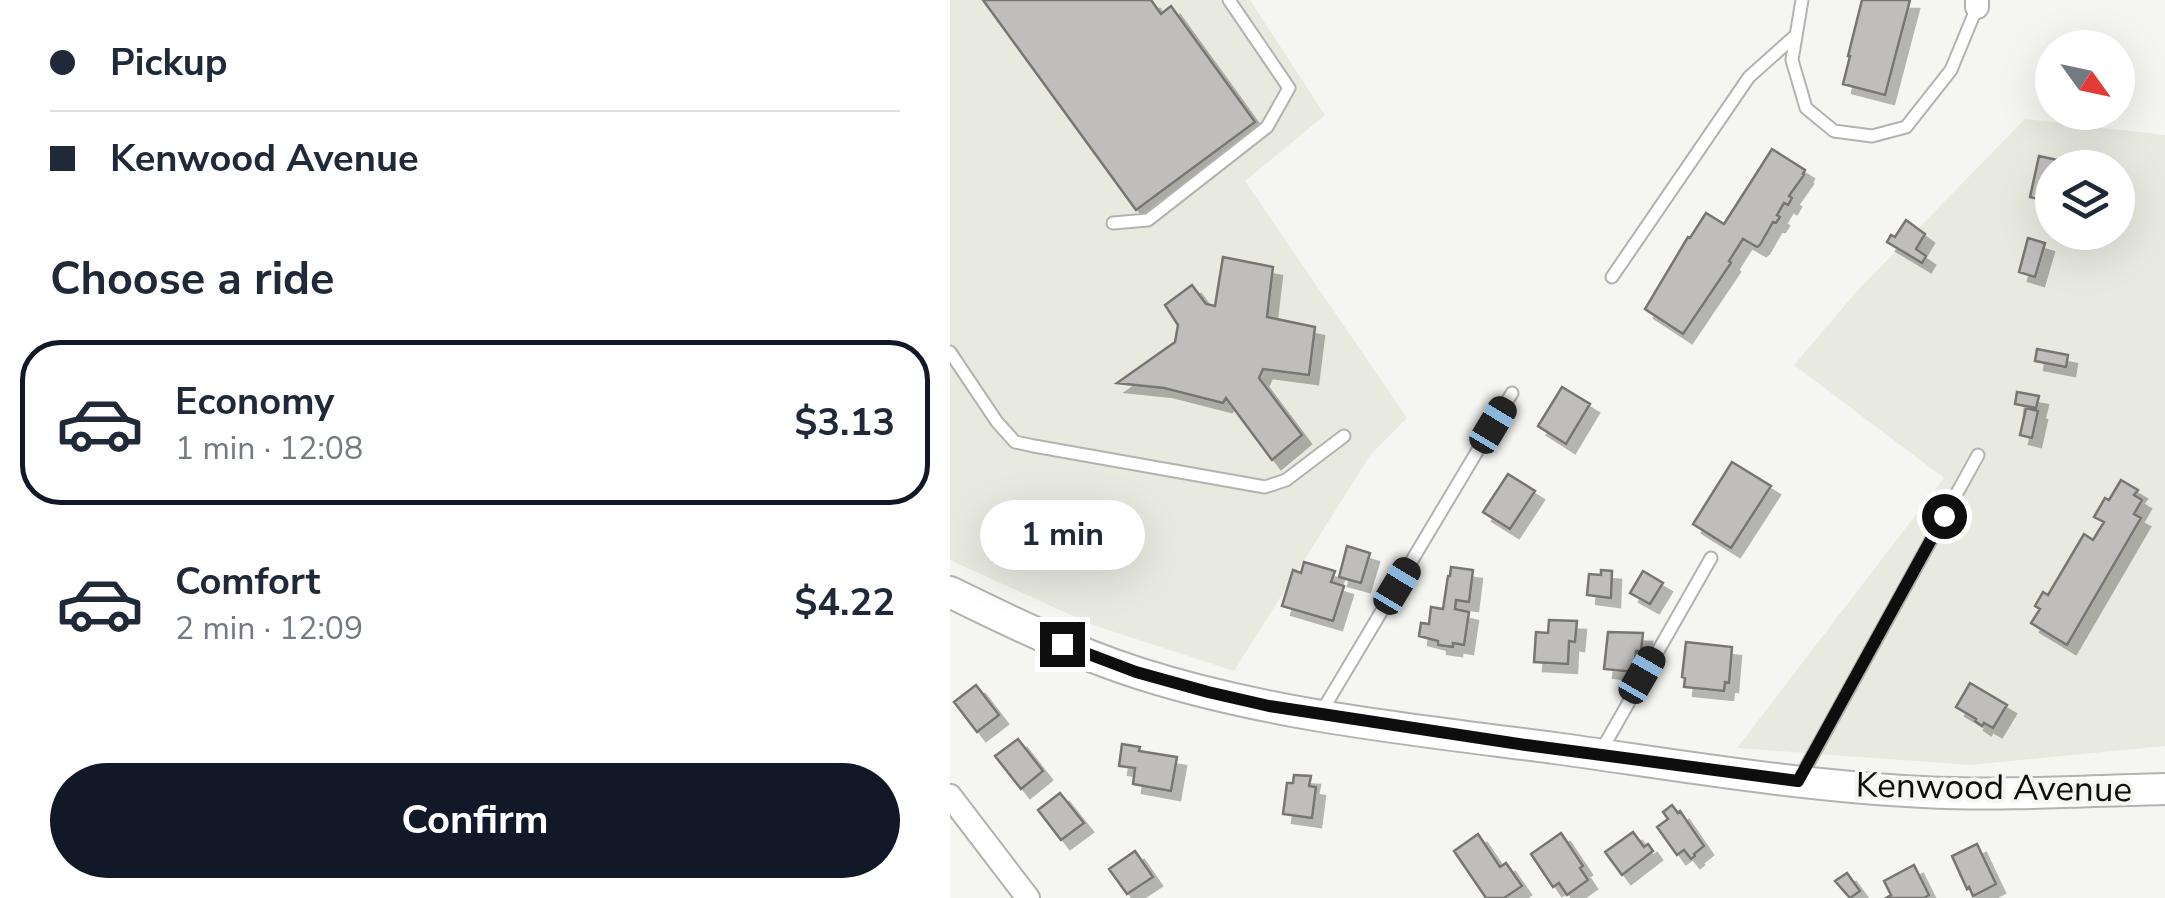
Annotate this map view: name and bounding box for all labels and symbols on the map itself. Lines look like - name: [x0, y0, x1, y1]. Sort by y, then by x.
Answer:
- north arrow: [2035, 30, 2135, 130]
- car: [1465, 392, 1521, 458]
- route start: [1922, 494, 1967, 539]
- callout: 1 min: [979, 499, 1144, 569]
- car: [1369, 553, 1425, 619]
- route end: [1040, 622, 1085, 667]
- car: [1614, 642, 1670, 708]
- street label: Kenwood Avenue: [1855, 762, 2133, 813]

